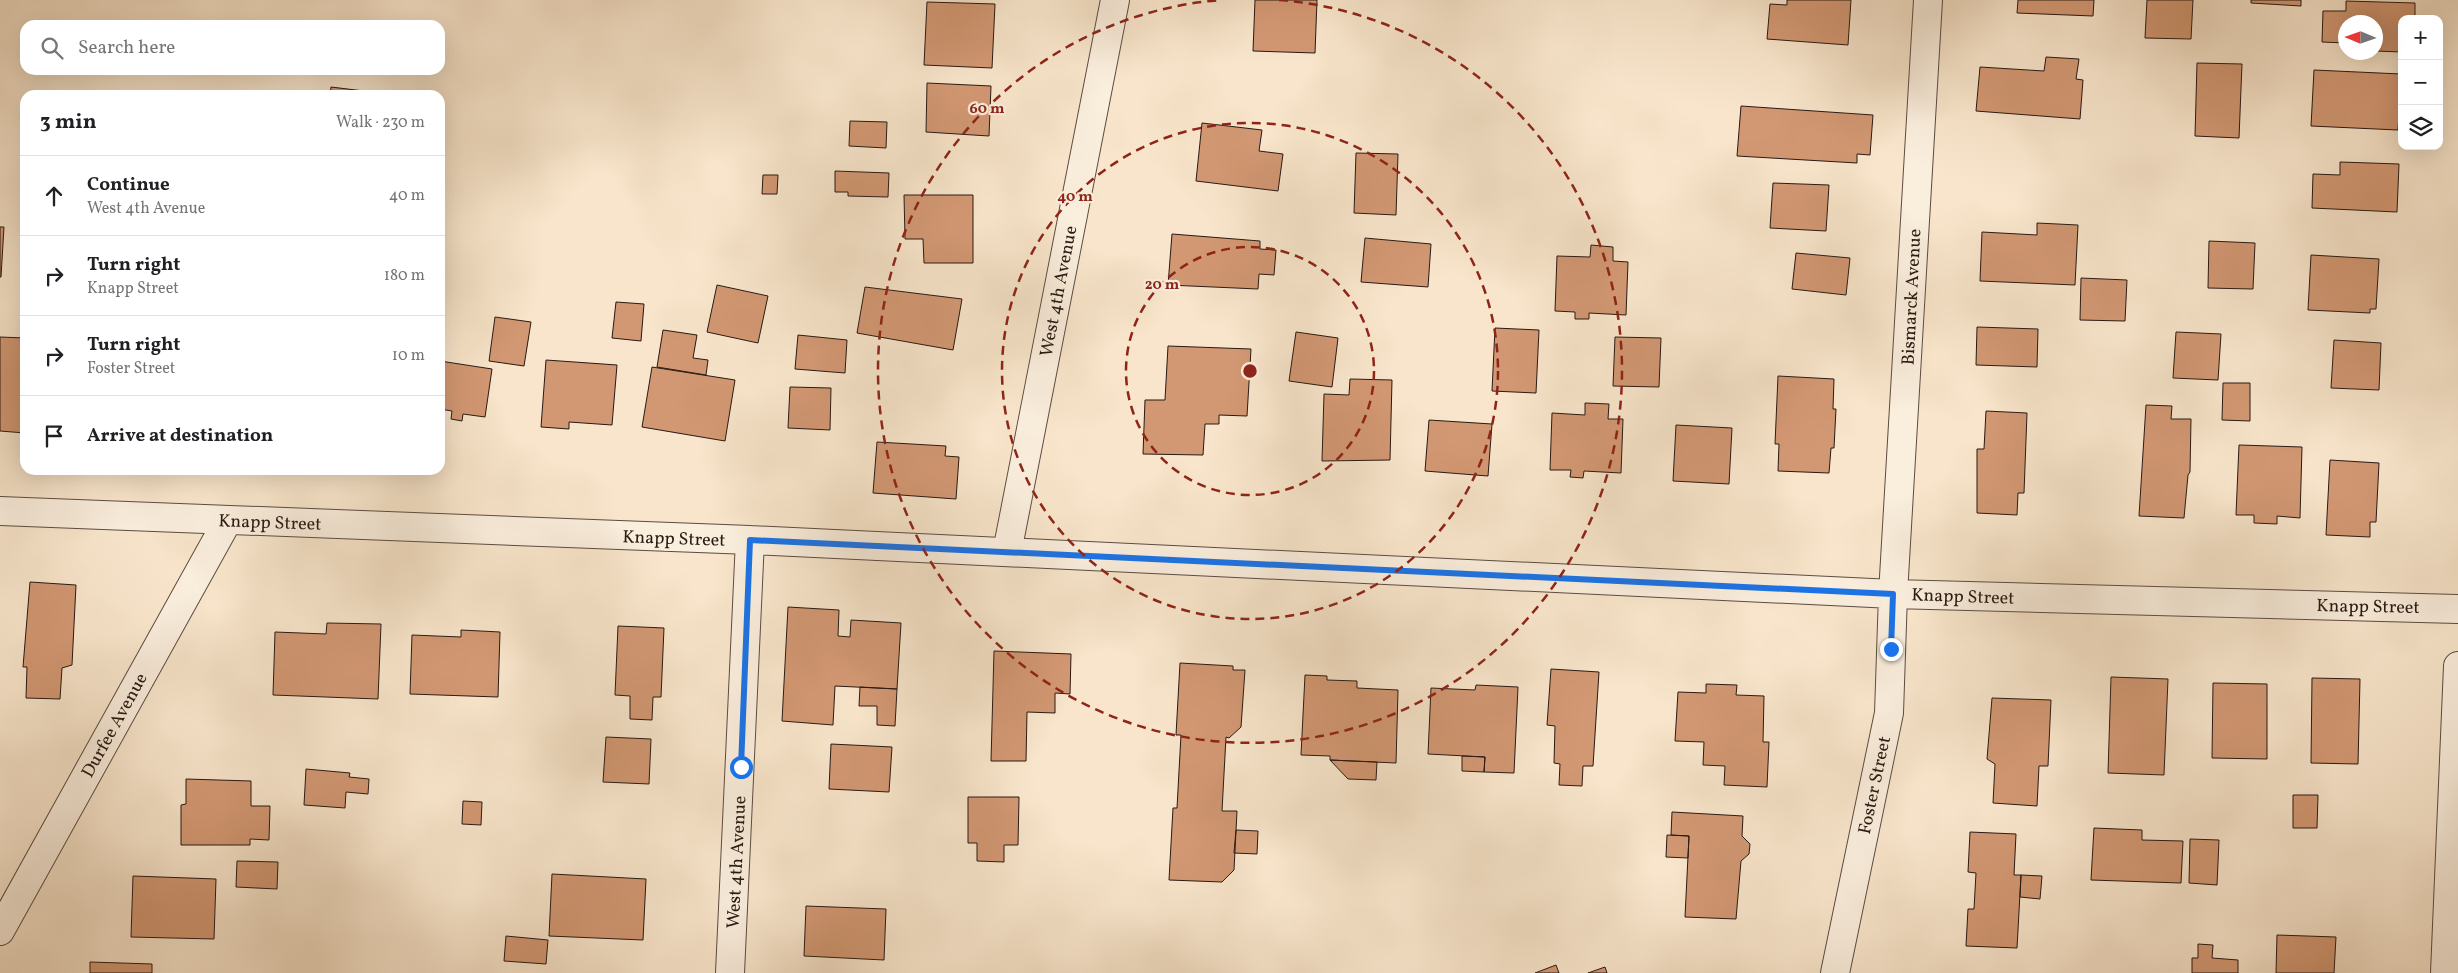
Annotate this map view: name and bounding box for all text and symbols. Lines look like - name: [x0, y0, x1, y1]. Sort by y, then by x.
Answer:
- north arrow: [2338, 15, 2383, 60]
- map controls: [2398, 15, 2443, 150]
- button: +: [2398, 15, 2443, 60]
- search box: [20, 20, 445, 75]
- icon: search: [38, 34, 66, 62]
- text: Search here: [78, 35, 175, 61]
- button: −: [2398, 60, 2443, 105]
- text: 60 m: [970, 99, 1005, 120]
- button: layers: [2398, 105, 2443, 150]
- text: 3 min: [40, 108, 96, 137]
- text: Walk · 230 m: [336, 112, 425, 134]
- text: Continue: [87, 172, 170, 198]
- icon: ahead: [40, 182, 68, 210]
- text: 40 m: [389, 185, 425, 207]
- text: 40 m: [1057, 187, 1093, 208]
- text: West 4th Avenue: [87, 198, 205, 220]
- street label: West 4th Avenue: [1035, 224, 1084, 359]
- street label: Bismarck Avenue: [1896, 228, 1929, 366]
- text: Turn right: [87, 252, 180, 278]
- icon: right: [40, 262, 68, 290]
- text: 180 m: [384, 265, 425, 287]
- text: 20 m: [1145, 275, 1180, 296]
- text: Knapp Street: [87, 278, 179, 300]
- text: Turn right: [87, 332, 180, 358]
- icon: right: [40, 342, 68, 370]
- text: 10 m: [392, 345, 425, 367]
- text: Foster Street: [87, 358, 175, 380]
- centre of rings: [1241, 362, 1259, 380]
- icon: arrive: [40, 422, 68, 450]
- text: Arrive at destination: [87, 423, 273, 449]
- street label: Knapp Street: [218, 509, 322, 538]
- street label: Knapp Street: [622, 525, 726, 554]
- street label: Knapp Street: [1911, 583, 2015, 612]
- street label: Knapp Street: [2316, 594, 2420, 621]
- route end: [1880, 638, 1903, 661]
- street label: Durfee Avenue: [76, 669, 154, 783]
- street label: Foster Street: [1853, 734, 1898, 837]
- route start: [730, 756, 753, 779]
- street label: West 4th Avenue: [722, 795, 753, 929]

